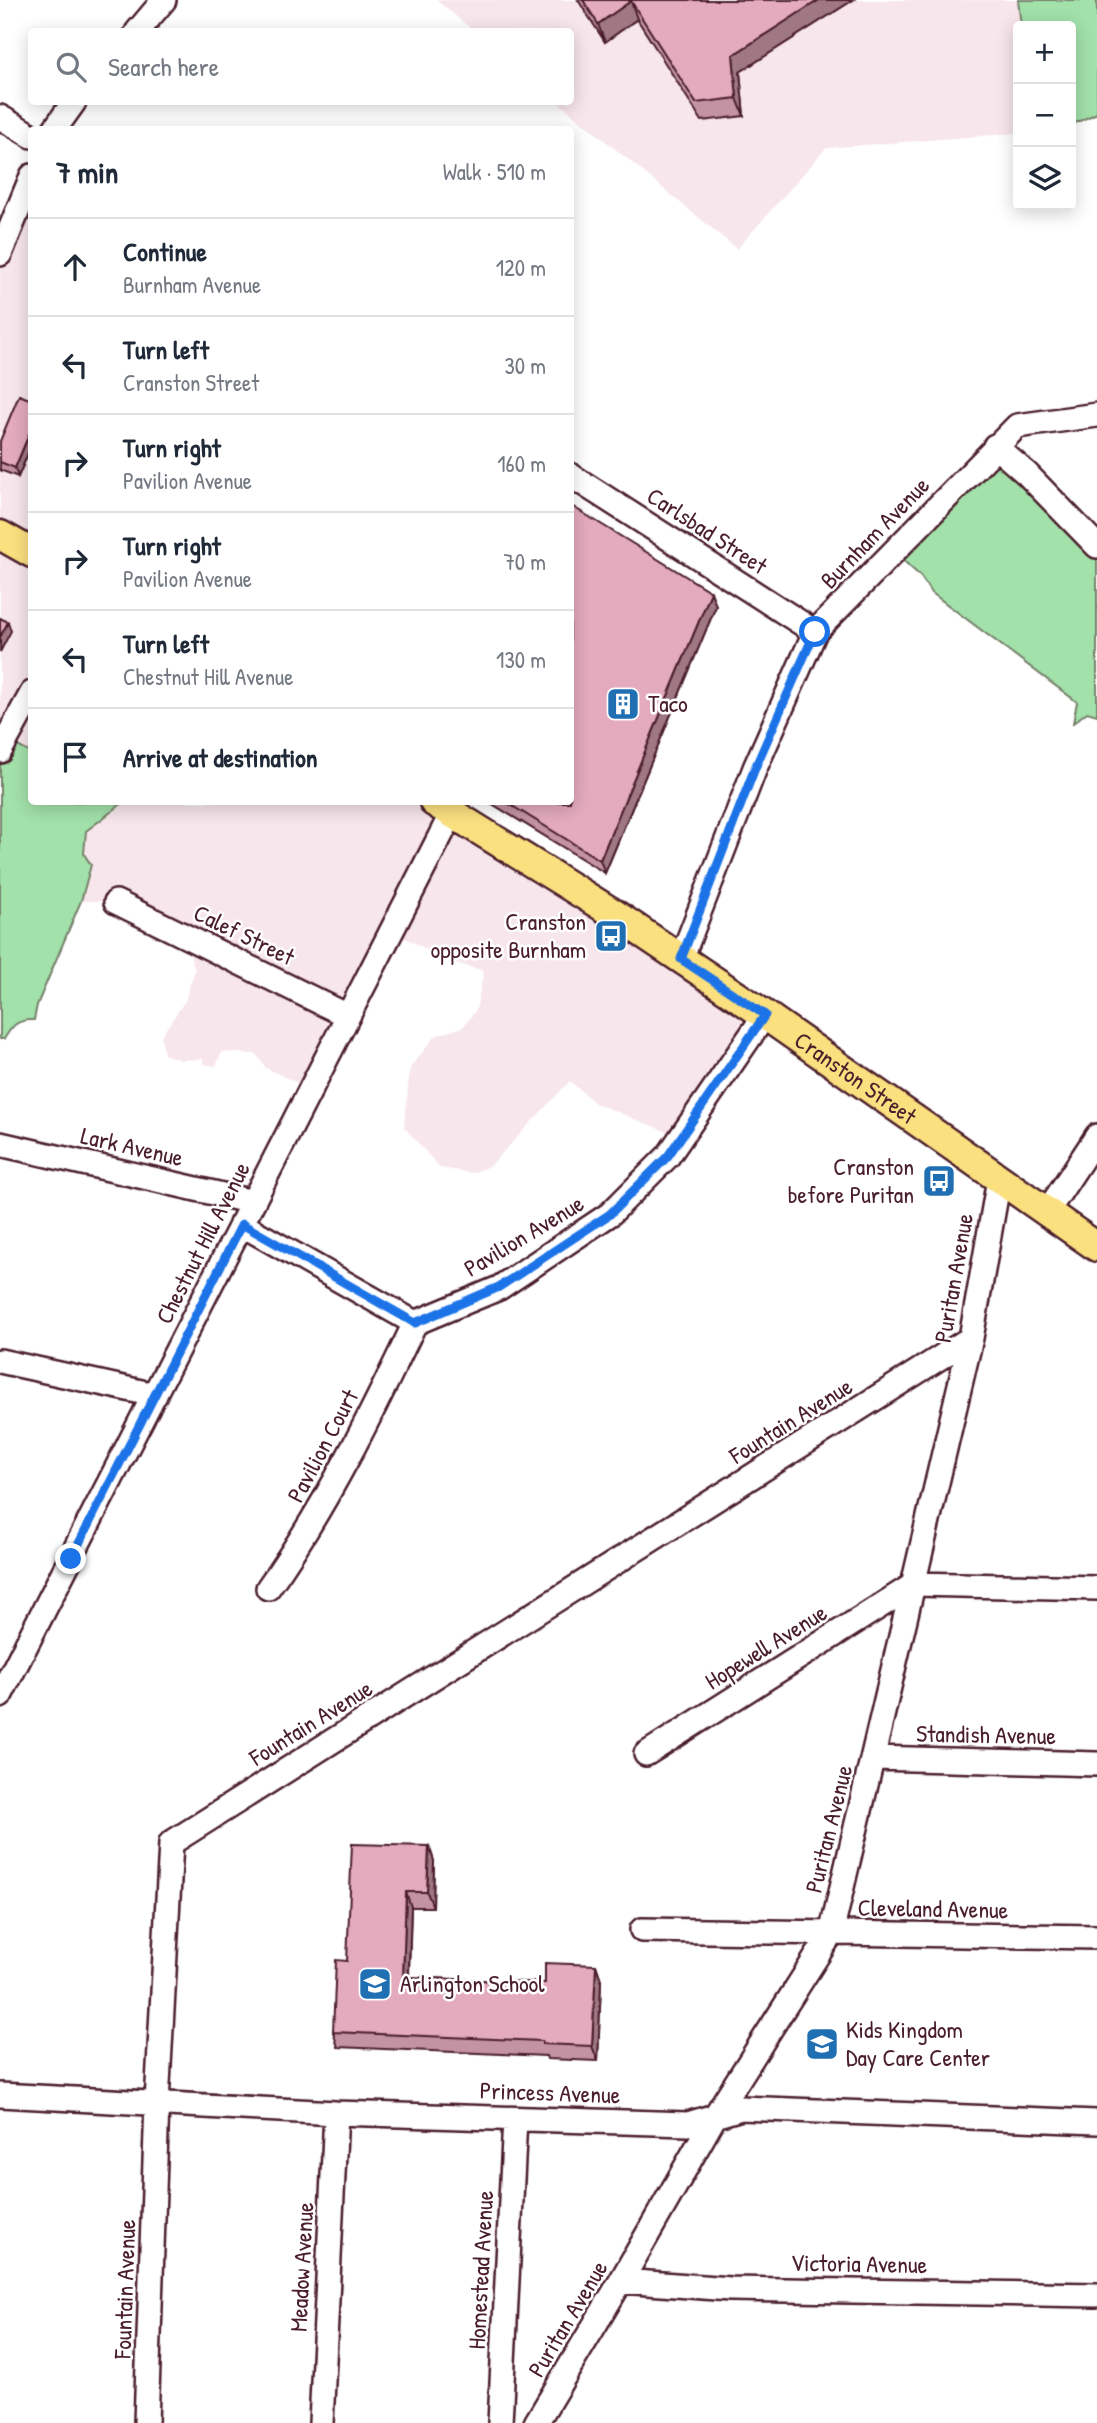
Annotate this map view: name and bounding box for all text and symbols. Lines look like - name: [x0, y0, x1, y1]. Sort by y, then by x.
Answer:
- map controls: [1013, 21, 1076, 210]
- button: +: [1013, 21, 1076, 84]
- search box: [28, 28, 574, 105]
- icon: search: [52, 48, 90, 86]
- text: Search here: [108, 49, 219, 84]
- button: −: [1013, 84, 1076, 147]
- button: layers: [1013, 147, 1076, 210]
- text: 7 min: [56, 152, 118, 192]
- text: Walk · 510 m: [443, 156, 546, 187]
- text: Continue: [123, 234, 207, 269]
- icon: ahead: [56, 248, 94, 286]
- text: 120 m: [496, 252, 546, 283]
- text: Burnham Avenue: [123, 269, 261, 300]
- text: Turn left: [123, 332, 209, 367]
- icon: left: [56, 346, 94, 384]
- text: 30 m: [504, 350, 546, 381]
- text: Cranston Street: [123, 367, 259, 398]
- text: Turn right: [123, 430, 221, 465]
- icon: right: [56, 444, 94, 482]
- text: 160 m: [497, 448, 546, 479]
- text: Pavilion Avenue: [123, 465, 252, 496]
- street label: Burnham Avenue: [813, 469, 936, 595]
- street label: Carlsbad Street: [641, 479, 775, 581]
- text: Turn right: [123, 528, 221, 563]
- icon: right: [56, 542, 94, 580]
- text: 70 m: [503, 546, 546, 577]
- text: Pavilion Avenue: [123, 563, 252, 594]
- route start: [799, 616, 830, 647]
- text: Turn left: [123, 626, 209, 661]
- icon: left: [56, 640, 94, 678]
- text: 130 m: [496, 644, 546, 675]
- text: Chestnut Hill Avenue: [123, 661, 293, 692]
- building icon: Taco: [604, 685, 642, 723]
- place label: Taco: [648, 687, 688, 719]
- icon: arrive: [56, 738, 94, 776]
- text: Arrive at destination: [123, 740, 318, 775]
- street label: Calef Street: [189, 896, 301, 973]
- place label: Cranston opposite Burnham: [431, 905, 586, 965]
- bus stop icon: Cranston opposite Burnham: [592, 917, 630, 955]
- street label: Cranston Street: [789, 1024, 924, 1132]
- street label: Lark Avenue: [78, 1119, 187, 1173]
- place label: Cranston before Puritan: [788, 1150, 914, 1210]
- street label: Chestnut Hill Avenue: [147, 1156, 257, 1329]
- bus stop icon: Cranston before Puritan: [920, 1162, 958, 1200]
- street label: Pavilion Avenue: [458, 1187, 590, 1284]
- street label: Puritan Avenue: [926, 1210, 980, 1345]
- street label: Fountain Avenue: [722, 1369, 858, 1471]
- street label: Pavilion Court: [279, 1383, 366, 1508]
- route end: [55, 1543, 86, 1574]
- street label: Hopewell Avenue: [698, 1596, 833, 1696]
- street label: Fountain Avenue: [242, 1671, 378, 1773]
- street label: Standish Avenue: [916, 1717, 1057, 1751]
- street label: Puritan Avenue: [797, 1761, 859, 1896]
- street label: Cleveland Avenue: [857, 1891, 1009, 1925]
- school or university icon: Arlington School: [356, 1965, 394, 2003]
- place label: Arlington School: [400, 1967, 545, 1999]
- place label: Kids Kingdom Day Care Center: [846, 2013, 990, 2073]
- school or university icon: Kids Kingdom Day Care Center: [803, 2025, 841, 2063]
- street label: Princess Avenue: [479, 2074, 621, 2110]
- street label: Homestead Avenue: [460, 2189, 500, 2350]
- street label: Meadow Avenue: [282, 2201, 320, 2333]
- street label: Fountain Avenue: [106, 2218, 142, 2360]
- street label: Victoria Avenue: [790, 2246, 928, 2280]
- street label: Puritan Avenue: [520, 2254, 615, 2383]

